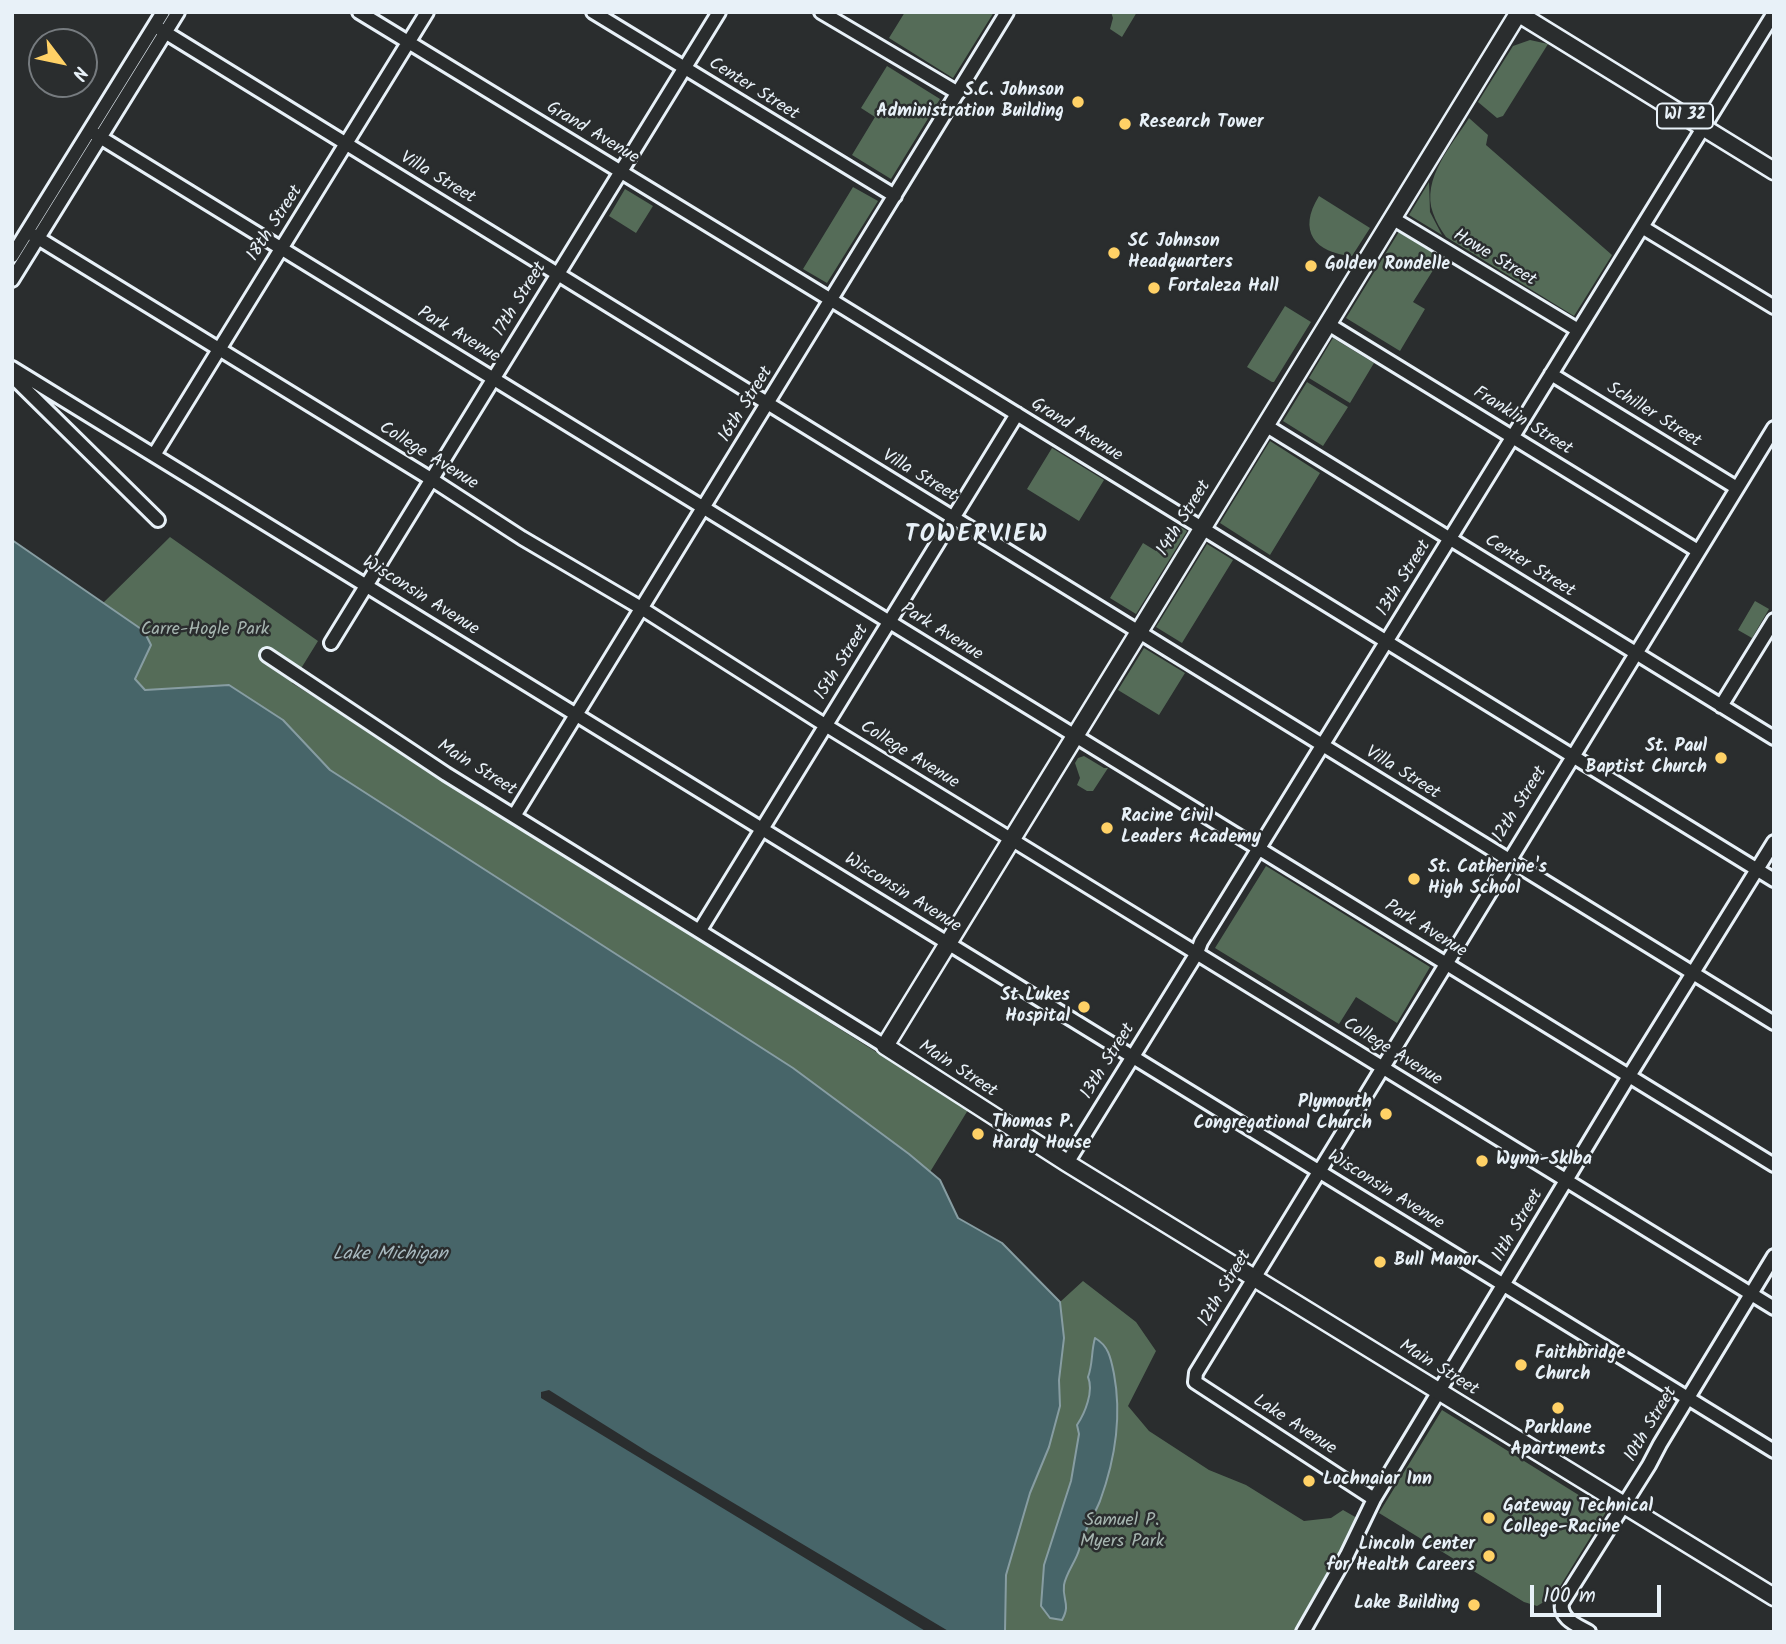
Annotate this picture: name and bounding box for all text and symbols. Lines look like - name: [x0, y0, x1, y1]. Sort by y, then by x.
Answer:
- north arrow: [28, 28, 98, 98]
- street label: Center Street: [704, 54, 802, 126]
- text: N: [63, 60, 95, 86]
- place label: S.C. Johnson Administration Building: [876, 81, 1064, 124]
- marker: S.C. Johnson Administration Building: [1070, 94, 1086, 110]
- street label: Grand Avenue: [542, 98, 642, 170]
- road number: WI 32: [1657, 104, 1713, 128]
- place label: Research Tower: [1139, 113, 1263, 135]
- marker: Research Tower: [1117, 116, 1133, 132]
- street label: Villa Street: [395, 148, 479, 210]
- street label: 18th Street: [244, 182, 308, 266]
- street label: Howe Street: [1448, 226, 1540, 292]
- place label: SC Johnson Headquarters: [1128, 232, 1233, 274]
- marker: SC Johnson Headquarters: [1106, 245, 1122, 261]
- place label: Golden Rondelle: [1325, 255, 1450, 277]
- marker: Golden Rondelle: [1303, 258, 1319, 274]
- street label: 17th Street: [490, 259, 552, 341]
- place label: Fortaleza Hall: [1168, 277, 1279, 299]
- marker: Fortaleza Hall: [1146, 280, 1162, 296]
- street label: Park Avenue: [413, 303, 503, 369]
- street label: 16th Street: [715, 363, 779, 447]
- street label: Schiller Street: [1602, 378, 1704, 454]
- street label: Franklin Street: [1468, 383, 1576, 461]
- street label: Grand Avenue: [1026, 394, 1126, 468]
- street label: College Avenue: [374, 418, 482, 496]
- street label: Villa Street: [877, 446, 961, 508]
- street label: 14th Street: [1153, 477, 1217, 561]
- district label: TOWERVIEW: [906, 523, 1048, 551]
- street label: Center Street: [1480, 531, 1578, 603]
- street label: 13th Street: [1373, 537, 1437, 621]
- street label: Wisconsin Avenue: [358, 552, 482, 642]
- street label: Park Avenue: [896, 599, 986, 667]
- park label: Carre-Hogle Park: [141, 620, 269, 642]
- street label: 15th Street: [811, 621, 875, 705]
- street label: College Avenue: [855, 717, 963, 795]
- street label: Main Street: [432, 736, 520, 802]
- place label: St. Paul Baptist Church: [1585, 737, 1707, 780]
- street label: Villa Street: [1361, 743, 1443, 805]
- marker: St. Paul Baptist Church: [1713, 750, 1729, 766]
- street label: 12th Street: [1489, 763, 1553, 847]
- place label: Racine Civil Leaders Academy: [1121, 807, 1261, 850]
- marker: Racine Civil Leaders Academy: [1099, 820, 1115, 836]
- street label: Wisconsin Avenue: [840, 849, 964, 939]
- place label: St. Catherine's High School: [1428, 858, 1547, 900]
- marker: St. Catherine's High School: [1406, 871, 1422, 887]
- street label: Park Avenue: [1380, 896, 1470, 964]
- place label: St Lukes Hospital: [1000, 986, 1070, 1028]
- marker: St Lukes Hospital: [1076, 999, 1092, 1015]
- street label: College Avenue: [1338, 1014, 1446, 1092]
- street label: 13th Street: [1077, 1020, 1141, 1104]
- street label: Main Street: [914, 1037, 1000, 1103]
- place label: Plymouth Congregational Church: [1194, 1093, 1372, 1136]
- marker: Plymouth Congregational Church: [1378, 1106, 1394, 1122]
- place label: Thomas P. Hardy House: [992, 1113, 1091, 1156]
- marker: Thomas P. Hardy House: [970, 1126, 986, 1142]
- street label: Wisconsin Avenue: [1323, 1146, 1447, 1236]
- place label: Wynn-Sklba: [1496, 1150, 1592, 1172]
- marker: Wynn-Sklba: [1474, 1153, 1490, 1169]
- street label: 11th Street: [1489, 1186, 1549, 1266]
- water label: Lake Michigan: [332, 1245, 448, 1267]
- street label: 12th Street: [1195, 1247, 1257, 1331]
- place label: Bull Manor: [1394, 1251, 1478, 1273]
- marker: Bull Manor: [1372, 1254, 1388, 1270]
- street label: Main Street: [1394, 1336, 1482, 1402]
- place label: Faithbridge Church: [1535, 1344, 1625, 1386]
- marker: Faithbridge Church: [1513, 1357, 1529, 1373]
- street label: 10th Street: [1621, 1383, 1683, 1467]
- street label: Lake Avenue: [1248, 1391, 1340, 1461]
- marker: Parklane Apartments: [1550, 1400, 1566, 1416]
- place label: Parklane Apartments: [1511, 1419, 1605, 1462]
- place label: Lochnaiar Inn: [1323, 1470, 1432, 1492]
- marker: Lochnaiar Inn: [1301, 1473, 1317, 1489]
- place label: Gateway Technical College-Racine: [1503, 1497, 1653, 1540]
- marker: Gateway Technical College-Racine: [1481, 1510, 1497, 1526]
- park label: Samuel P. Myers Park: [1080, 1511, 1164, 1554]
- place label: Lincoln Center for Health Careers: [1327, 1535, 1475, 1578]
- marker: Lincoln Center for Health Careers: [1481, 1548, 1497, 1564]
- scale bar: [1534, 1570, 1665, 1614]
- text: 100 m: [1543, 1580, 1596, 1613]
- place label: Lake Building: [1354, 1594, 1460, 1616]
- marker: Lake Building: [1466, 1597, 1482, 1613]

